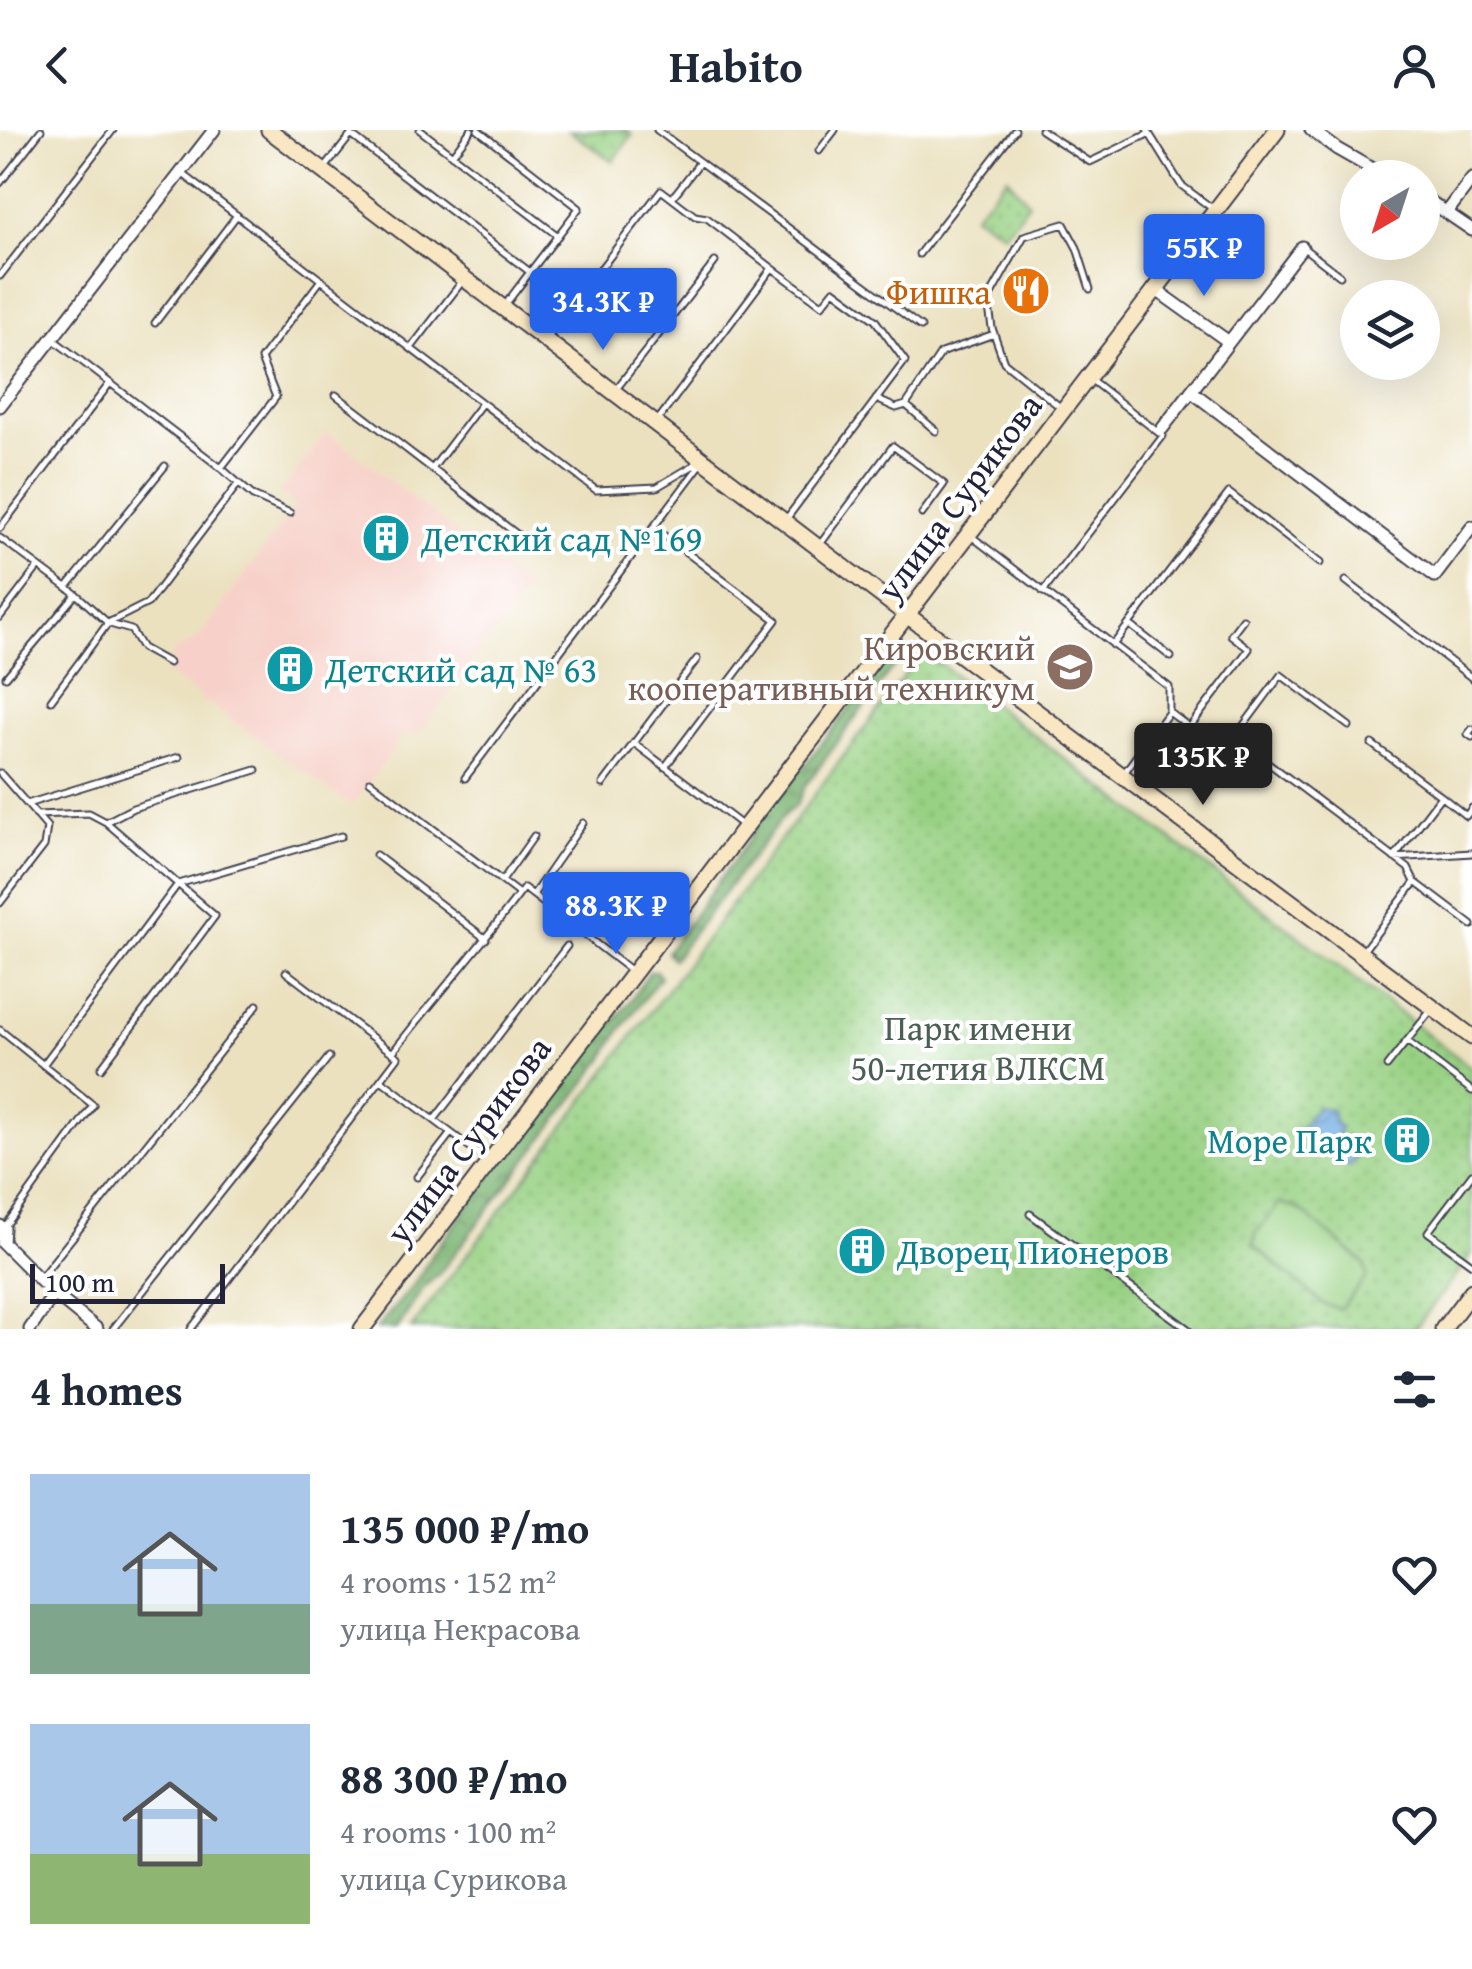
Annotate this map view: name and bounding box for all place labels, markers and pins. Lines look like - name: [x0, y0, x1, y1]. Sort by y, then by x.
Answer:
- pin: 55K ₽: [1134, 214, 1274, 299]
- restaurant icon: Фишка: [1000, 265, 1052, 317]
- place label: Фишка: [886, 266, 991, 317]
- pin: 34.3K ₽: [511, 268, 695, 353]
- building icon: Детский сад №169: [360, 512, 412, 564]
- place label: Детский сад №169: [420, 513, 702, 564]
- place label: Кировский кооперативный техникум: [628, 622, 1035, 713]
- school or university icon: Кировский кооперативный техникум: [1044, 641, 1096, 693]
- building icon: Детский сад № 63: [264, 643, 316, 695]
- place label: Детский сад № 63: [324, 644, 597, 695]
- pin: 135K ₽: [1122, 723, 1284, 808]
- pin: 88.3K ₽: [524, 872, 708, 957]
- building icon: Море Парк: [1381, 1114, 1433, 1166]
- place label: Море Парк: [1207, 1115, 1373, 1166]
- building icon: Дворец Пионеров: [836, 1225, 888, 1277]
- place label: Дворец Пионеров: [896, 1226, 1169, 1277]

